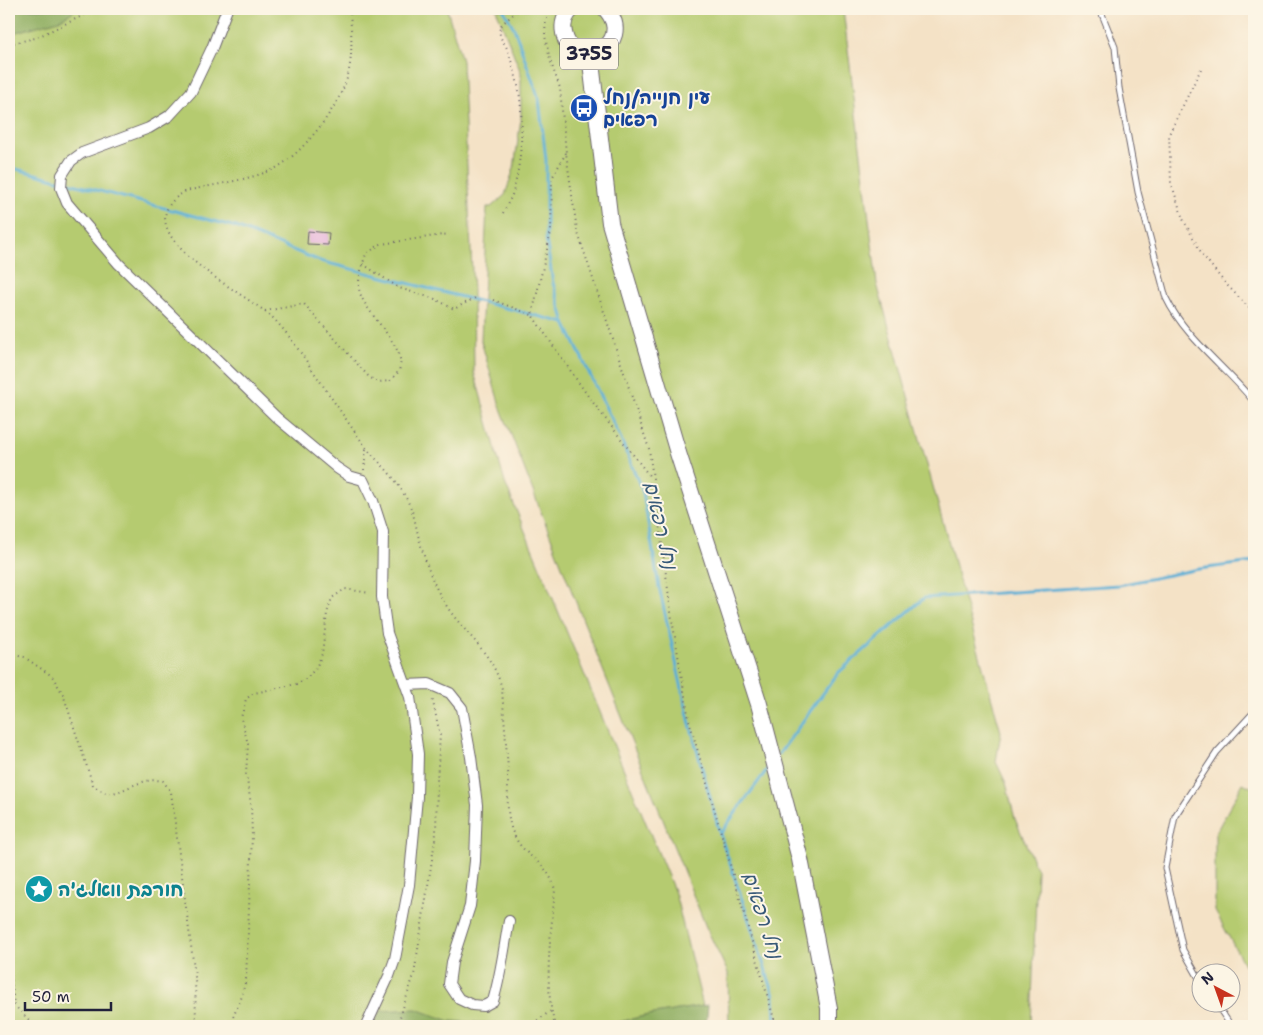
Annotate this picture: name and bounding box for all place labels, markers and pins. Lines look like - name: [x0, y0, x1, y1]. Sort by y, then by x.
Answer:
- place label: עין חנייה/נחל רפאים: [603, 85, 711, 132]
- bus stop icon: עין חנייה/נחל רפאים: [569, 93, 599, 123]
- place icon: חורבת וואלג'ה: [24, 874, 54, 904]
- place label: חורבת וואלג'ה: [58, 877, 184, 902]

